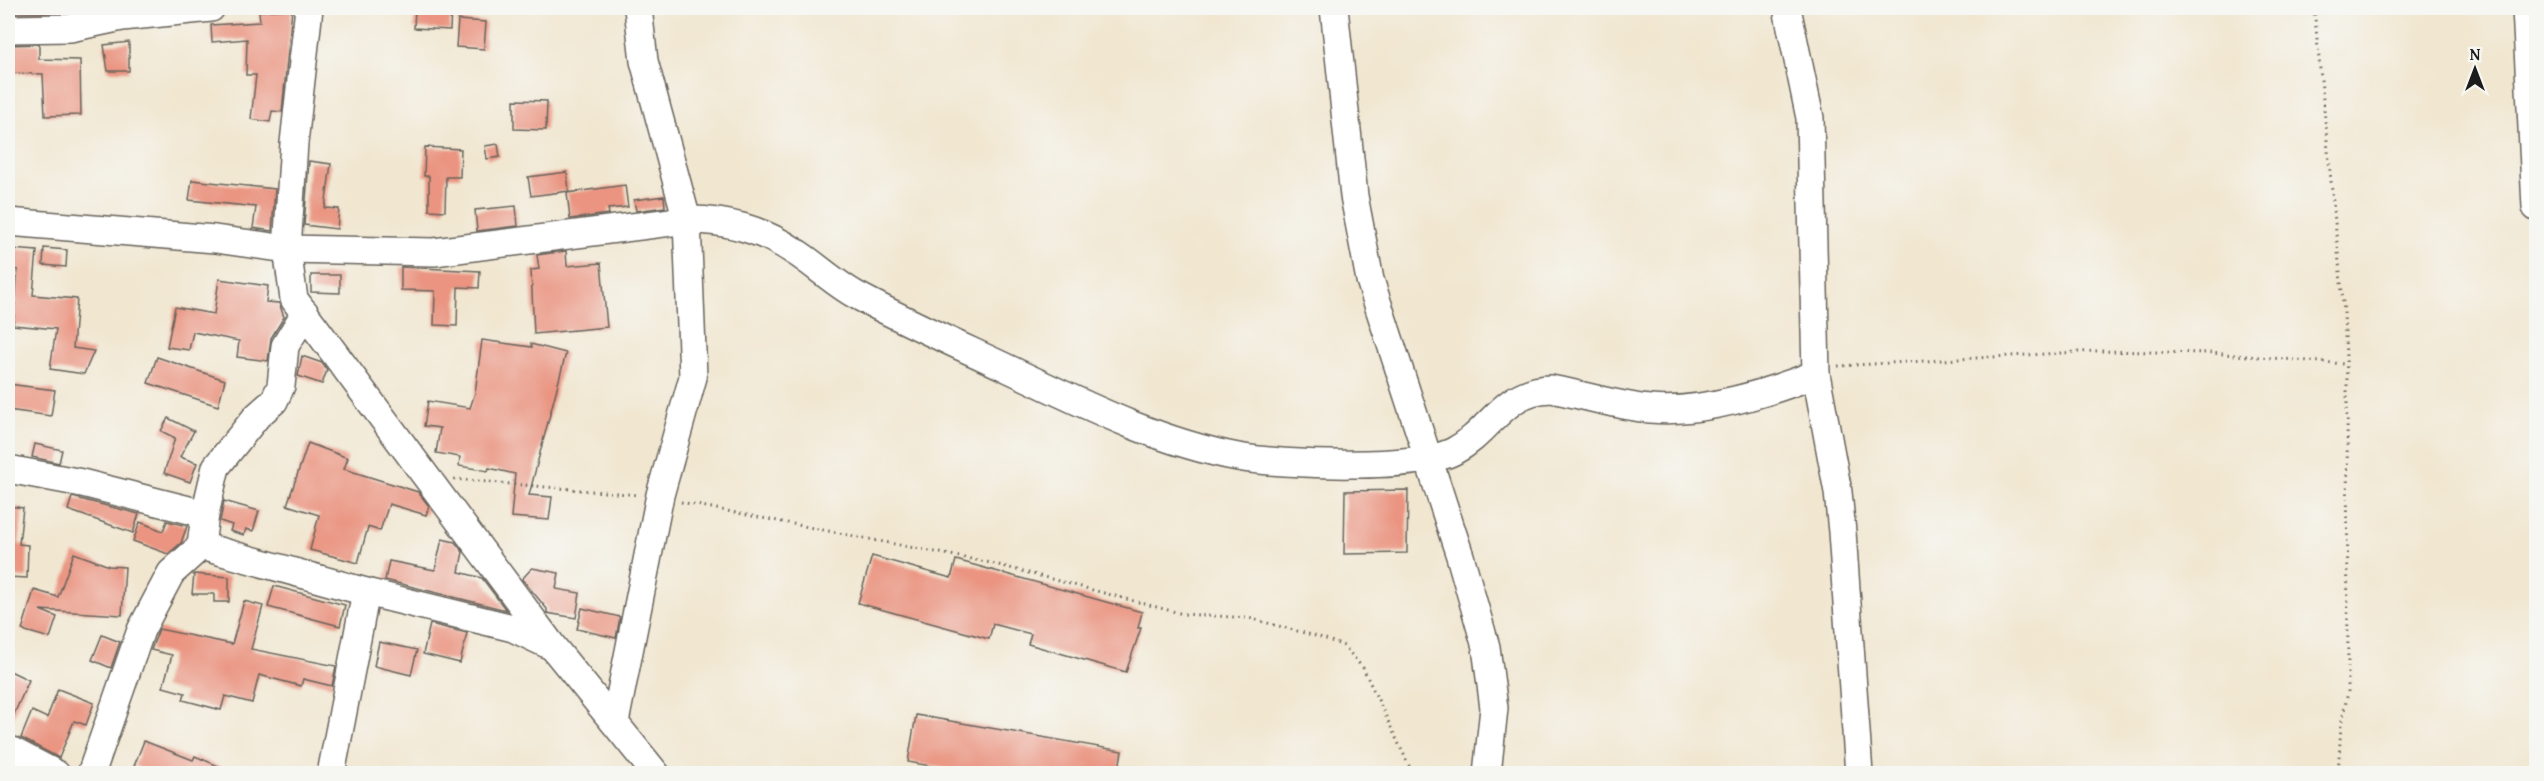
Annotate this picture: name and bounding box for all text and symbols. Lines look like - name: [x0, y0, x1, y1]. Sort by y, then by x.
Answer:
- north arrow: [2445, 39, 2505, 99]
- text: N: [2470, 42, 2481, 66]

